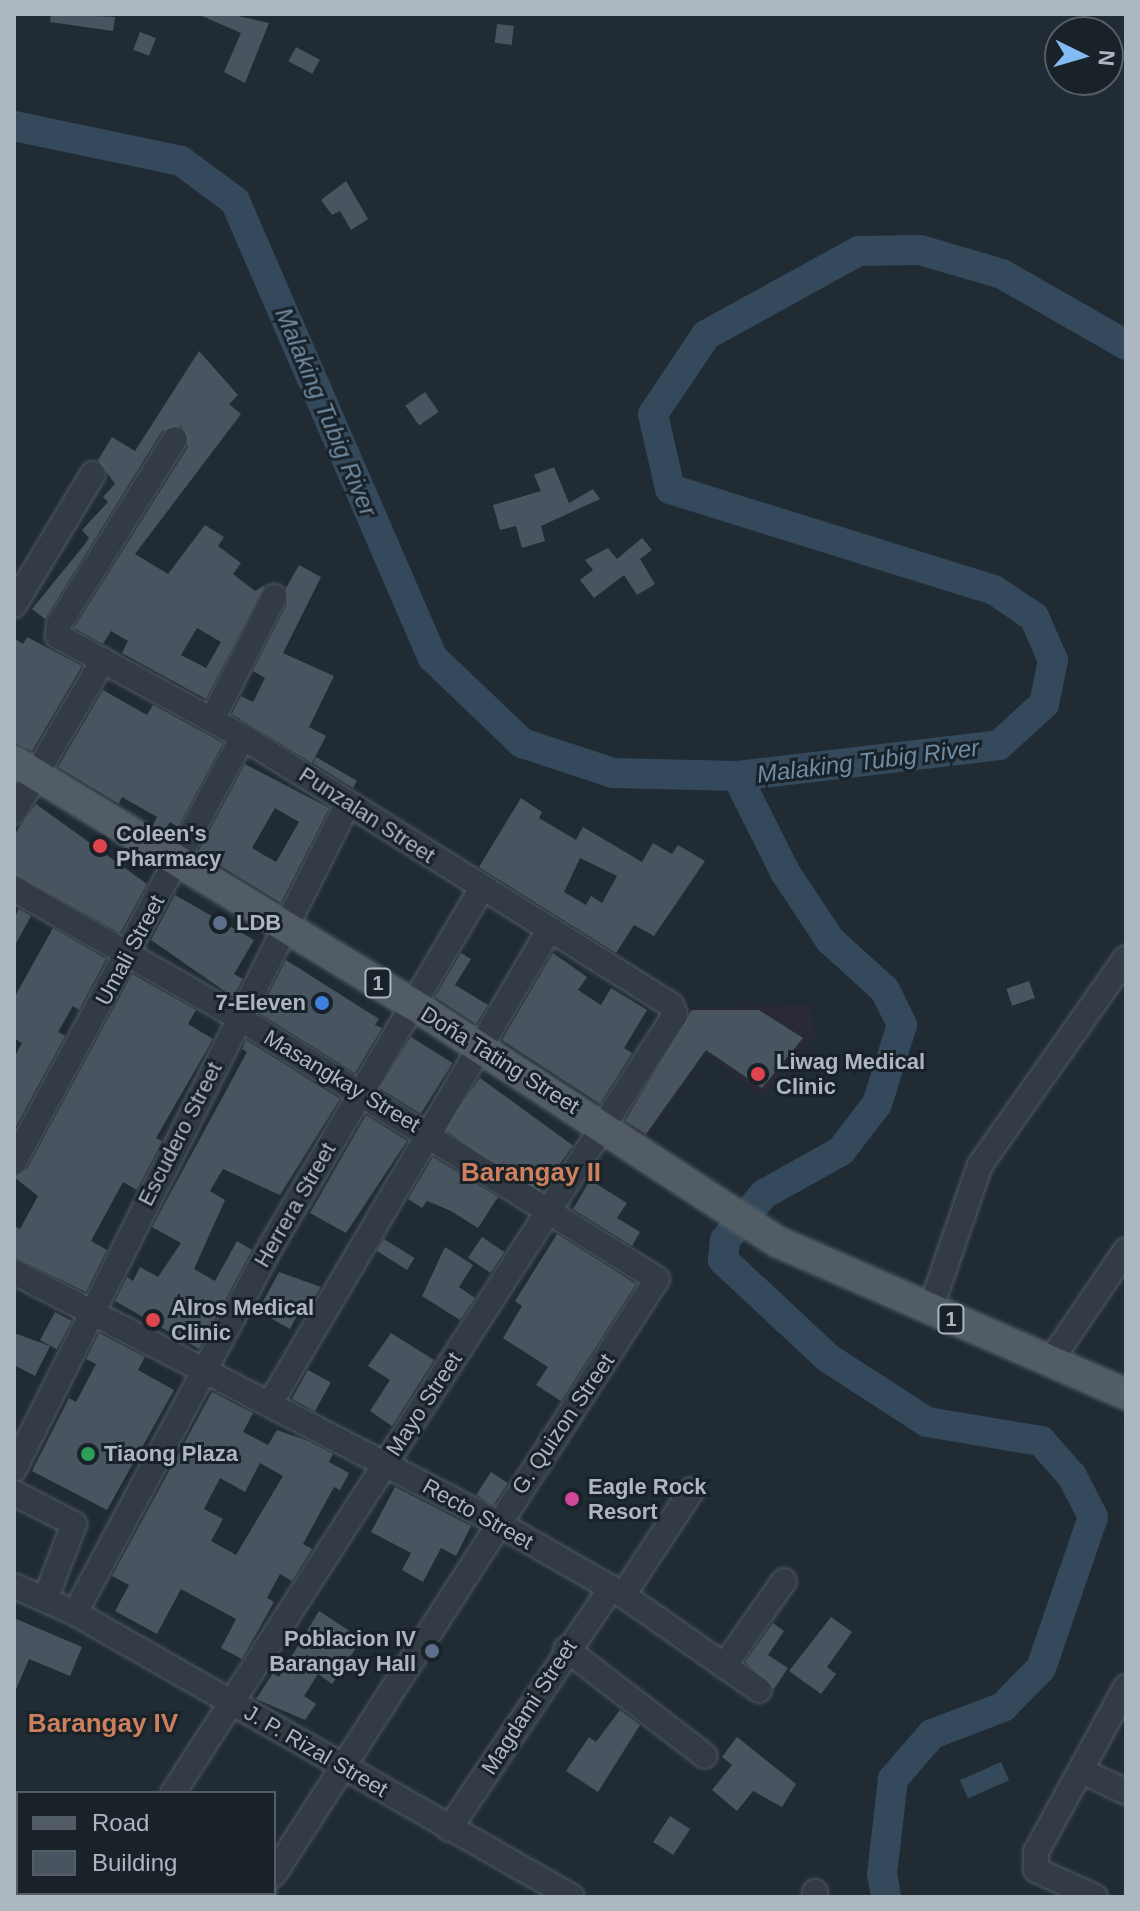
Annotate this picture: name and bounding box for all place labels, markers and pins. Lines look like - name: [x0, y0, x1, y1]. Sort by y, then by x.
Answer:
- place label: Coleen's Pharmacy: [116, 820, 221, 872]
- marker: Coleen's Pharmacy: [91, 837, 109, 855]
- place label: LDB: [236, 910, 281, 936]
- marker: LDB: [211, 914, 229, 932]
- place label: 7-Eleven: [216, 990, 306, 1016]
- marker: 7-Eleven: [313, 994, 331, 1012]
- place label: Liwag Medical Clinic: [776, 1048, 925, 1100]
- marker: Liwag Medical Clinic: [747, 1063, 769, 1085]
- place label: Alros Medical Clinic: [171, 1294, 314, 1346]
- marker: Alros Medical Clinic: [142, 1309, 164, 1331]
- place label: Tiaong Plaza: [104, 1441, 238, 1467]
- marker: Tiaong Plaza: [79, 1445, 97, 1463]
- place label: Eagle Rock Resort: [588, 1473, 707, 1524]
- marker: Eagle Rock Resort: [563, 1490, 581, 1508]
- place label: Poblacion IV Barangay Hall: [269, 1625, 416, 1676]
- marker: Poblacion IV Barangay Hall: [423, 1642, 441, 1660]

